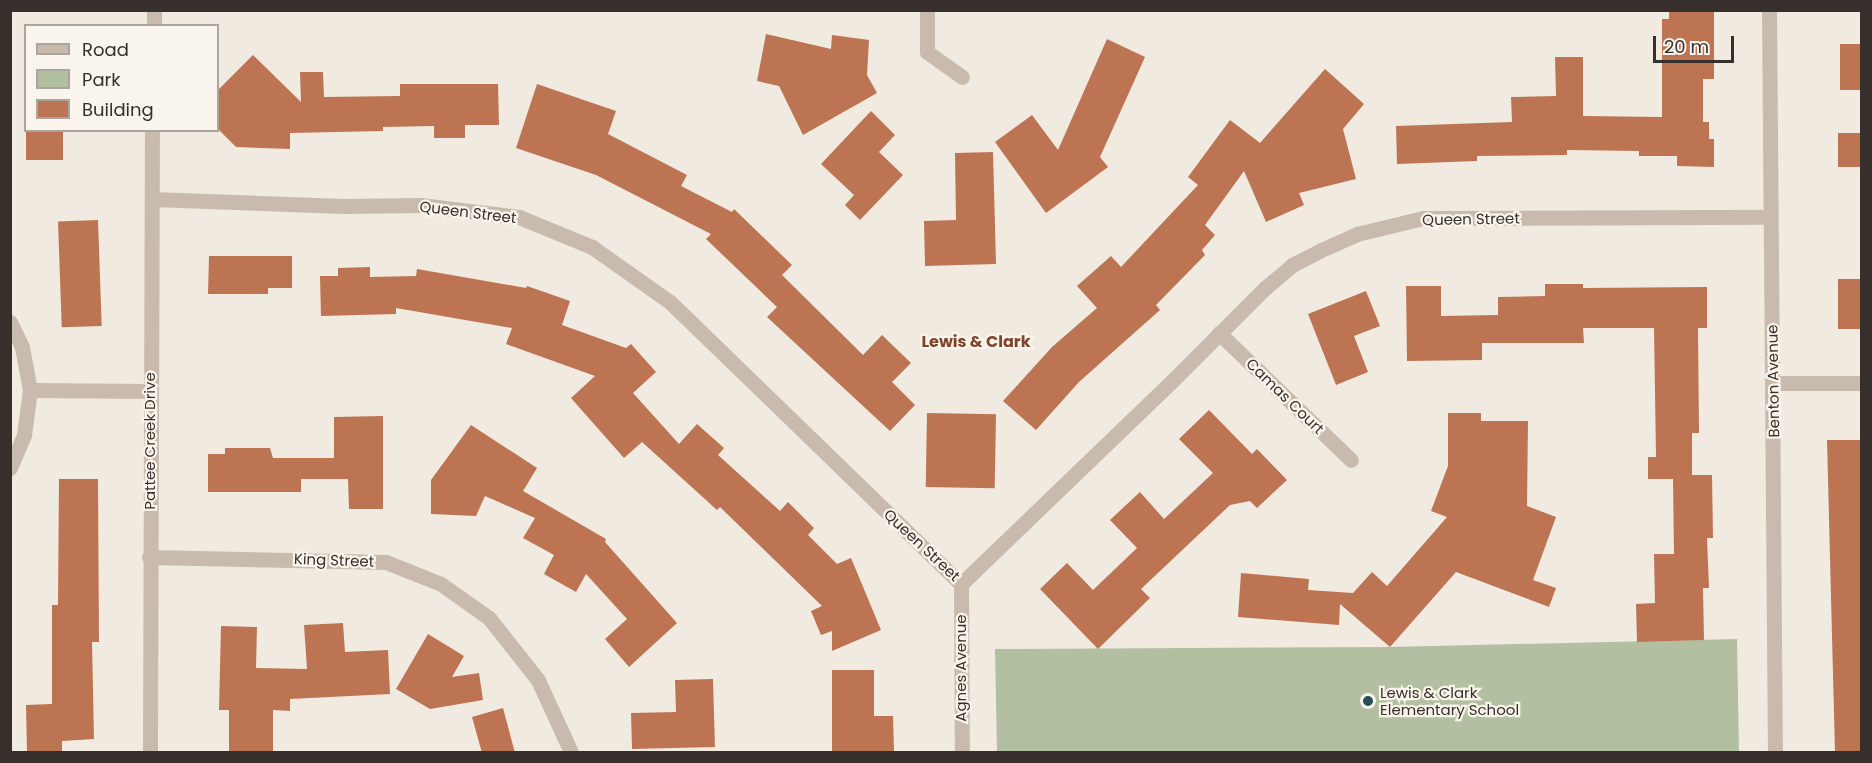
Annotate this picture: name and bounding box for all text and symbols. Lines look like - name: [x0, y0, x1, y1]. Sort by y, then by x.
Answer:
- legend: [24, 24, 219, 132]
- scale bar: [1656, 24, 1737, 62]
- text: 20 m: [1664, 34, 1709, 59]
- text: Road: [82, 37, 129, 62]
- text: Park: [82, 67, 121, 92]
- text: Building: [82, 97, 154, 122]
- street label: Queen Street: [418, 197, 518, 227]
- street label: Queen Street: [1422, 209, 1520, 229]
- street label: Benton Avenue: [1763, 324, 1783, 438]
- district label: Lewis & Clark: [921, 332, 1031, 352]
- street label: Camas Court: [1242, 354, 1328, 438]
- street label: Pattee Creek Drive: [141, 372, 159, 510]
- street label: Queen Street: [880, 505, 964, 585]
- street label: King Street: [294, 550, 374, 570]
- street label: Agnes Avenue: [952, 614, 970, 722]
- place label: Lewis & Clark Elementary School: [1380, 683, 1519, 718]
- marker: Lewis & Clark Elementary School: [1361, 694, 1375, 708]

